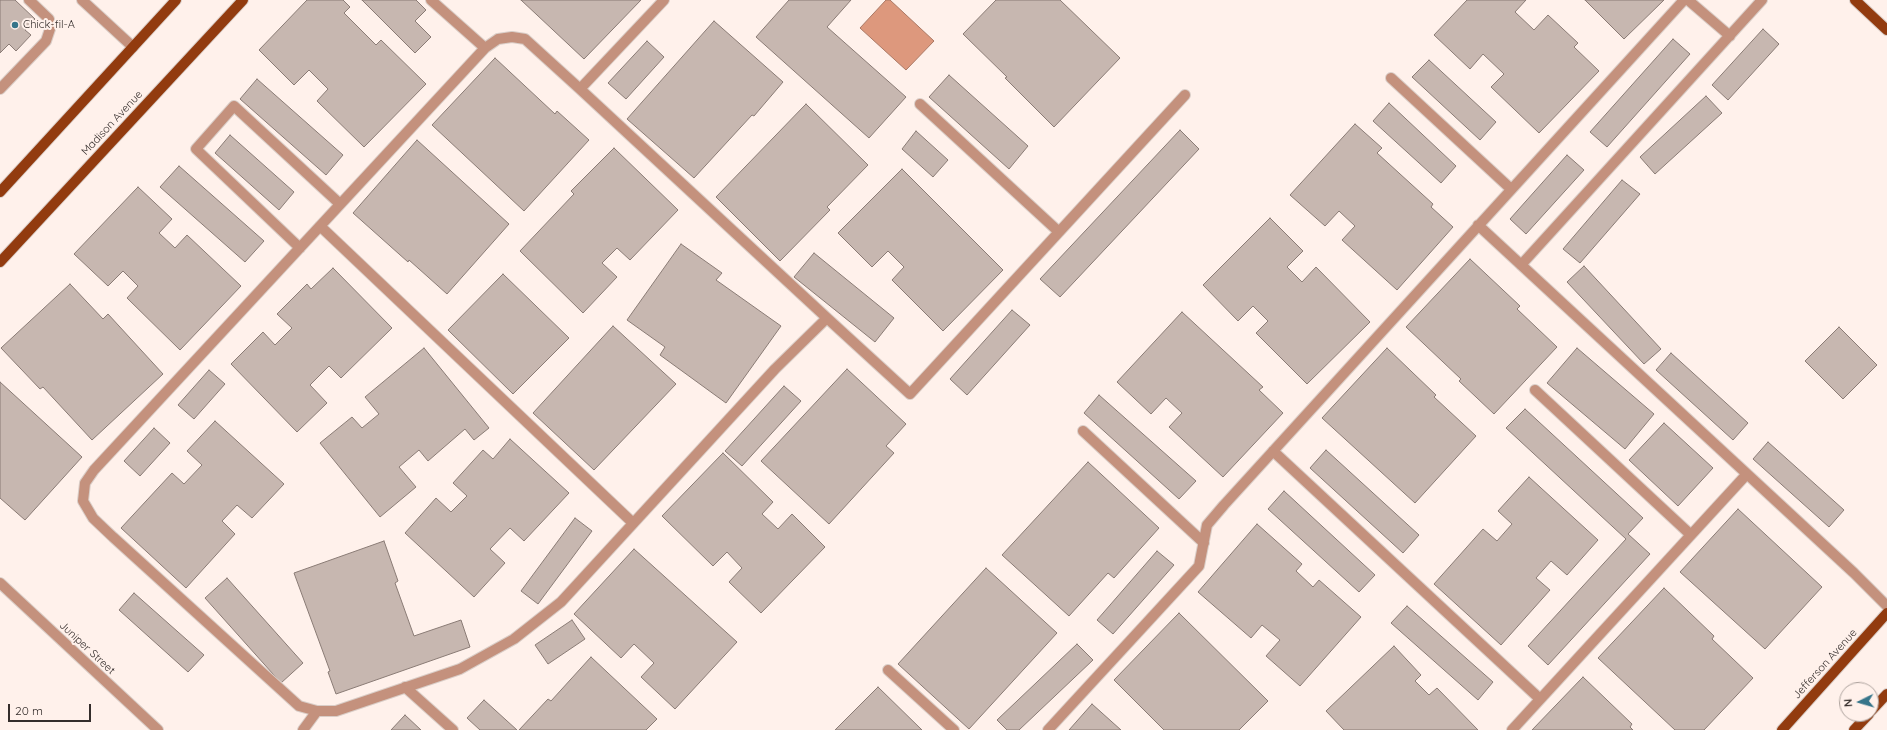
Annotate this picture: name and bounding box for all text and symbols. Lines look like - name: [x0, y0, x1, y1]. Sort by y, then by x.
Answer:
- place label: Chick-fil-A: [23, 18, 75, 32]
- marker: Chick-fil-A: [10, 20, 20, 30]
- street label: Madison Avenue: [79, 88, 145, 158]
- street label: Juniper Street: [56, 619, 118, 677]
- street label: Jefferson Avenue: [1790, 626, 1860, 702]
- north arrow: [1839, 682, 1879, 722]
- scale bar: [10, 696, 93, 722]
- text: N: [1841, 698, 1855, 708]
- text: 20 m: [15, 703, 43, 718]

